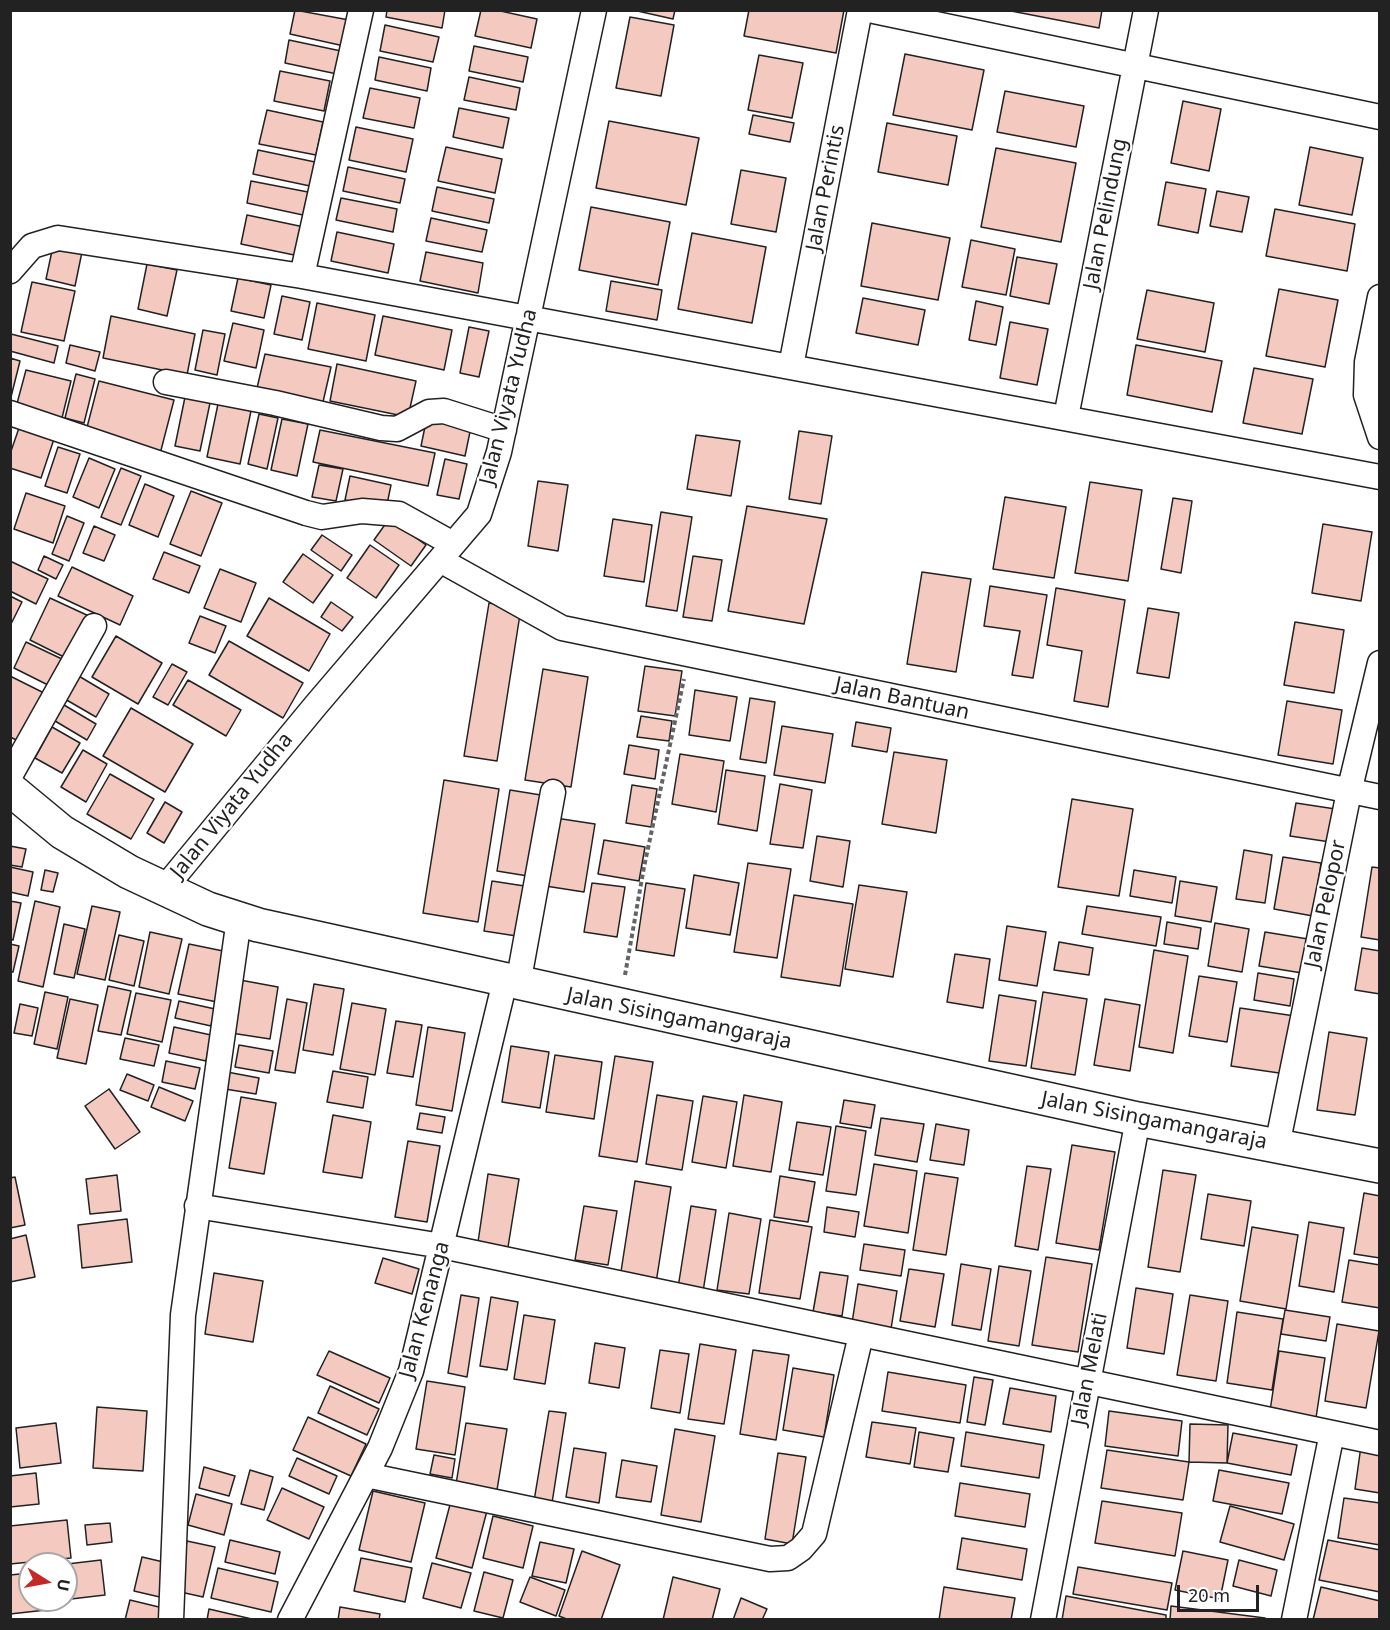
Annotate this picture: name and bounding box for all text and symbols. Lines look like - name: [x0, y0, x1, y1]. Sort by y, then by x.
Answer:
- street label: Jalan Perintis: [801, 123, 851, 253]
- street label: Jalan Pelindung: [1079, 136, 1133, 292]
- street label: Jalan Viyata Yudha: [475, 306, 543, 488]
- street label: Jalan Bantuan: [832, 672, 972, 726]
- street label: Jalan Viyata Yudha: [165, 728, 299, 884]
- street label: Jalan Pelopor: [1300, 838, 1352, 970]
- street label: Jalan Sisingamangaraja: [564, 983, 794, 1055]
- street label: Jalan Sisingamangaraja: [1039, 1087, 1269, 1155]
- street label: Jalan Kenanga: [395, 1239, 455, 1381]
- street label: Jalan Melati: [1067, 1311, 1113, 1427]
- north arrow: [18, 1552, 78, 1612]
- scale bar: [1180, 1573, 1262, 1611]
- text: U: [52, 1577, 76, 1593]
- text: 20 m: [1188, 1583, 1230, 1607]

